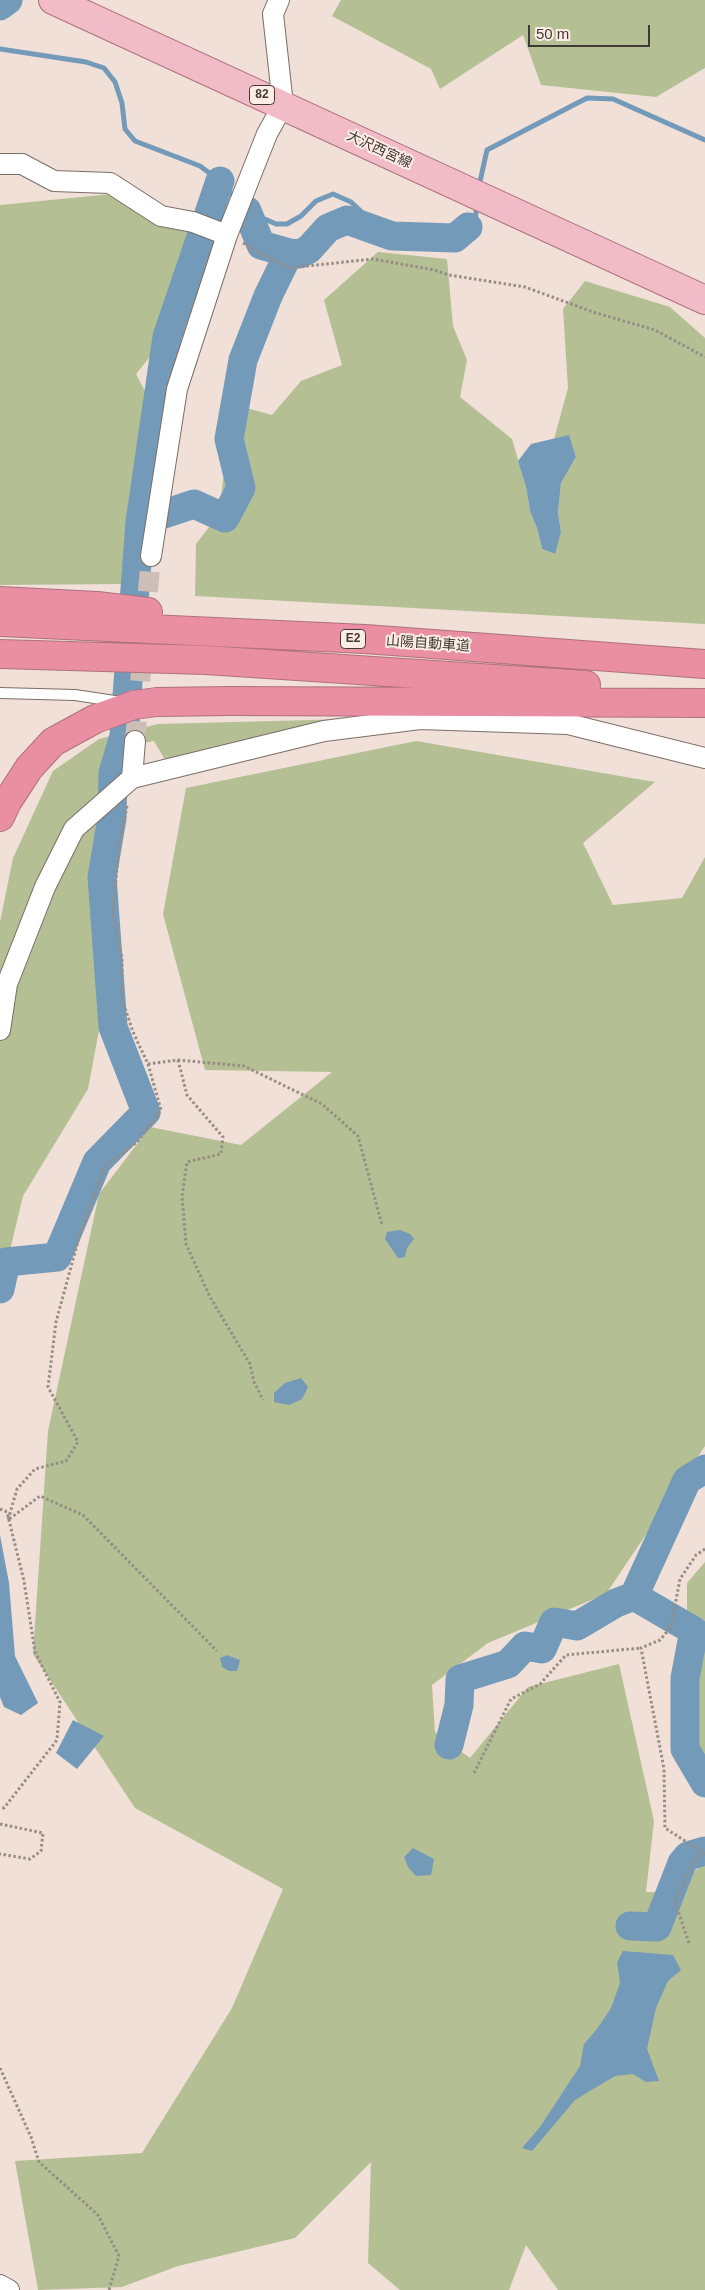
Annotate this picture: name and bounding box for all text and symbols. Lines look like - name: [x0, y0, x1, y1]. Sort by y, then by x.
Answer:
- scale bar: [530, 15, 652, 47]
- text: 50 m: [536, 25, 569, 42]
- road number: 82: [250, 86, 274, 104]
- street label: 大沢西宮線: [344, 128, 414, 172]
- road number: E2: [340, 630, 366, 648]
- street label: 山陽自動車道: [386, 633, 470, 655]

